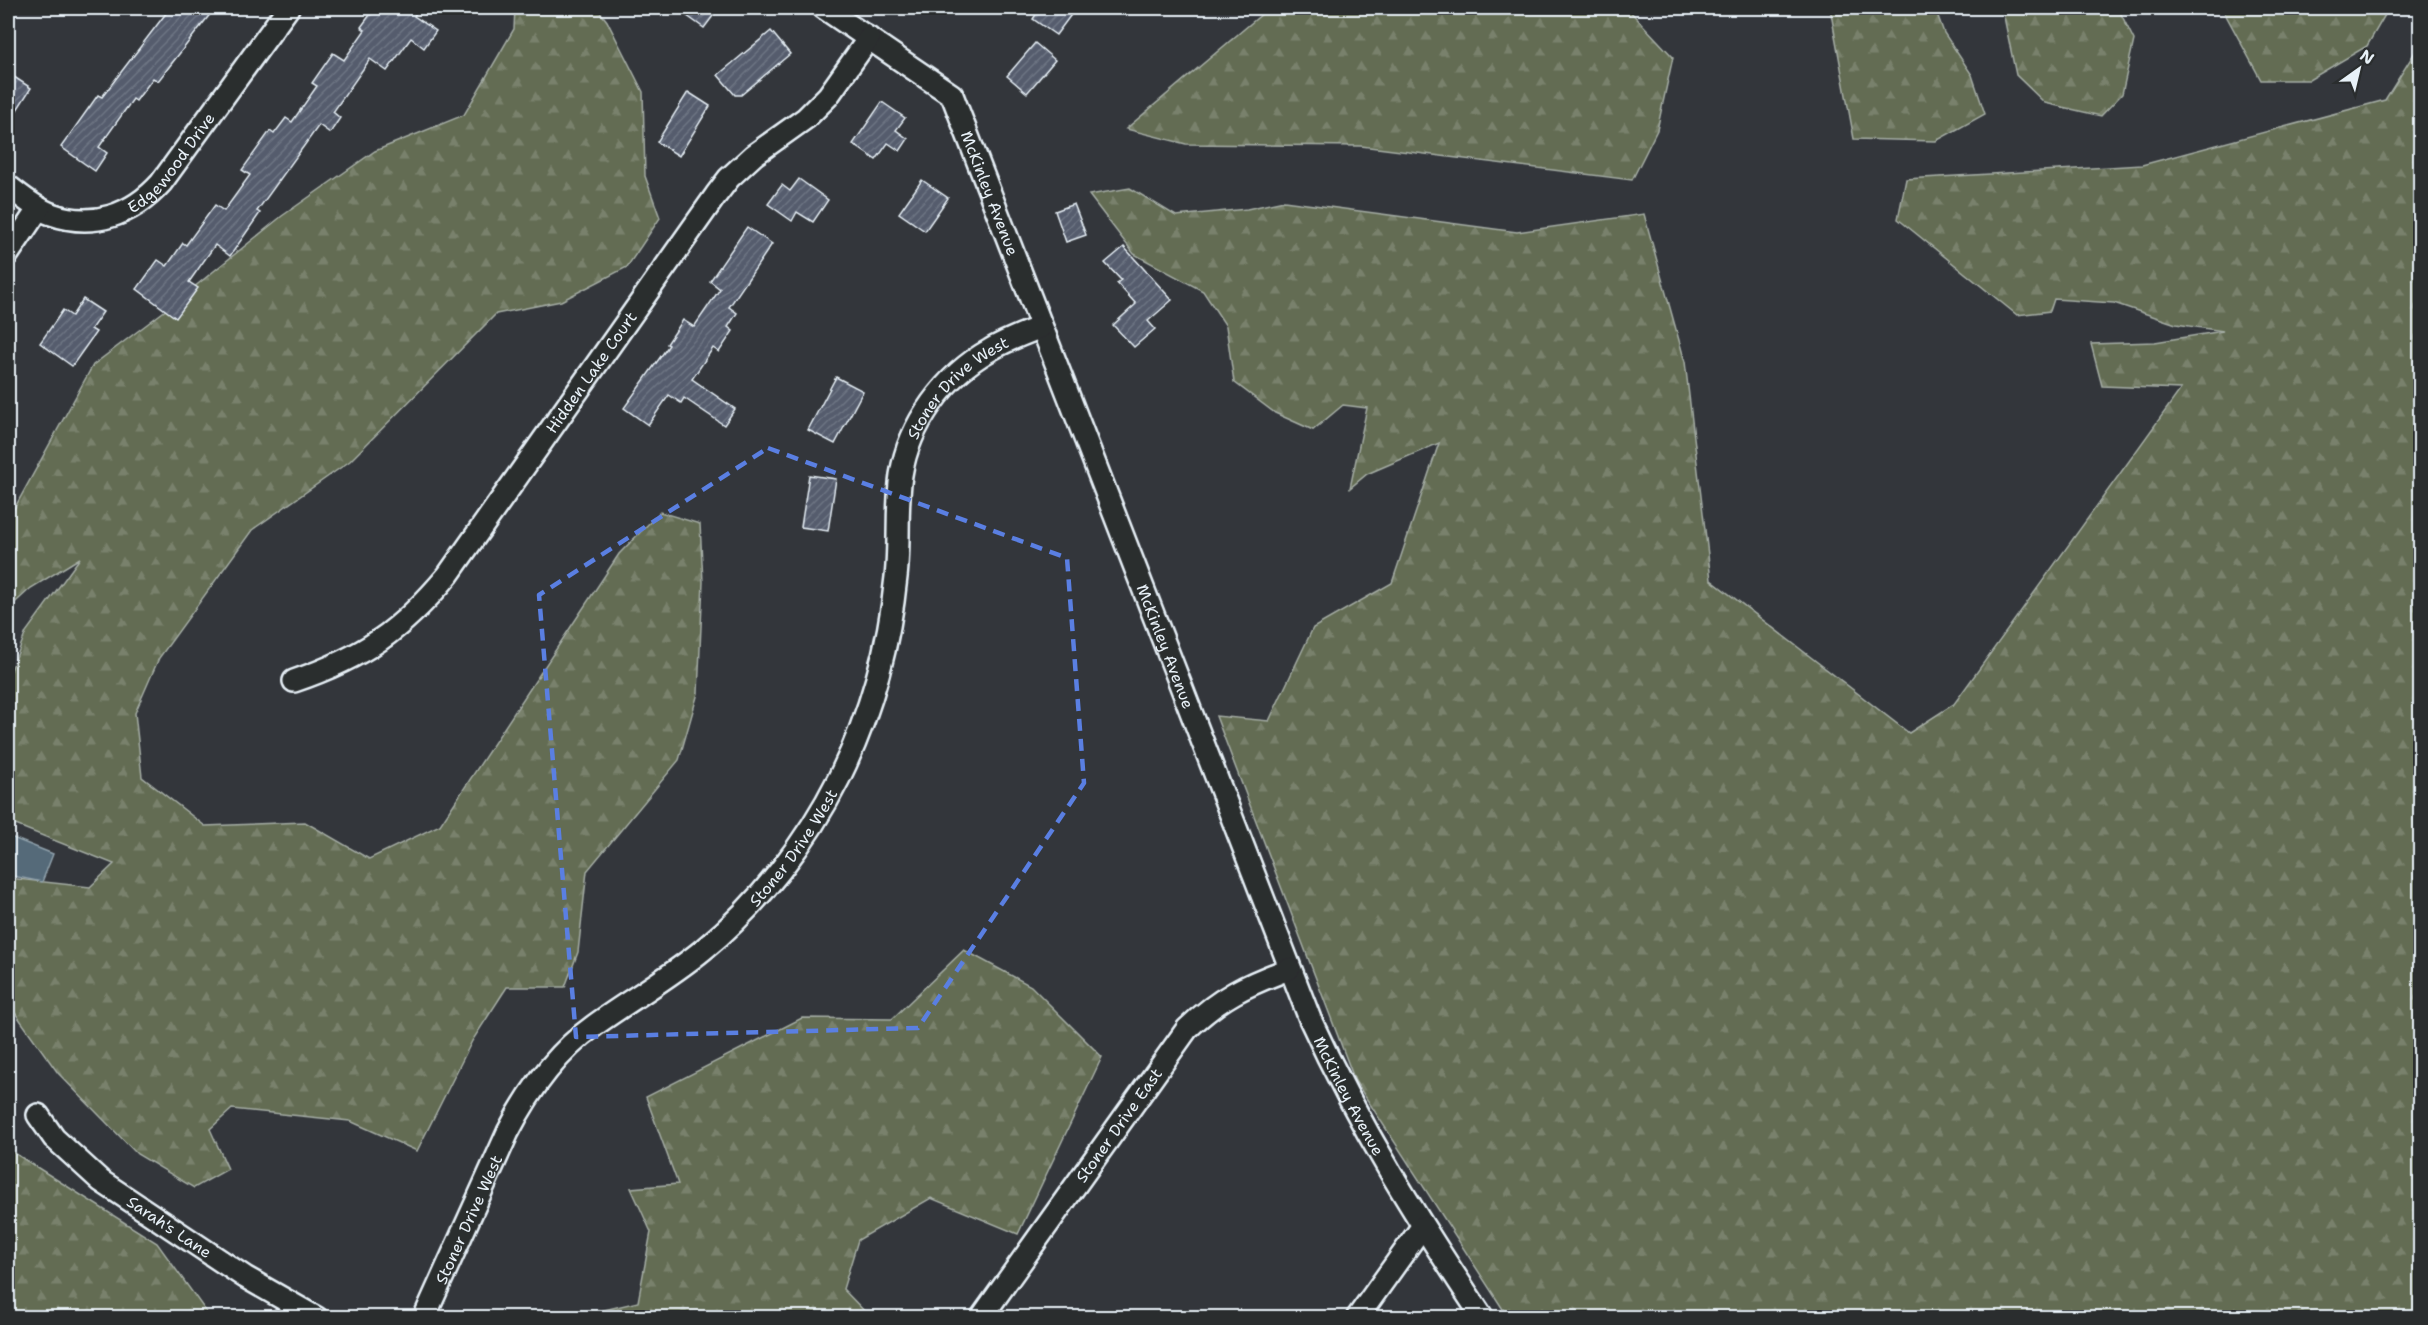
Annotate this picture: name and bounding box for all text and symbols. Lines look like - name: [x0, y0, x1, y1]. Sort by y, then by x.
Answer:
- north arrow: [2329, 39, 2389, 99]
- text: N: [2356, 45, 2378, 69]
- street label: Edgewood Drive: [124, 108, 220, 218]
- street label: McKinley Avenue: [956, 128, 1023, 259]
- street label: Hidden Lake Court: [541, 308, 642, 437]
- street label: Stoner Drive West: [903, 332, 1012, 443]
- street label: McKinley Avenue: [1131, 581, 1199, 712]
- street label: Stoner Drive West: [745, 786, 842, 911]
- street label: McKinley Avenue: [1309, 1033, 1389, 1160]
- street label: Stoner Drive East: [1071, 1064, 1167, 1187]
- street label: Stoner Drive West: [431, 1152, 507, 1288]
- street label: Sarah's Lane: [123, 1191, 216, 1263]

